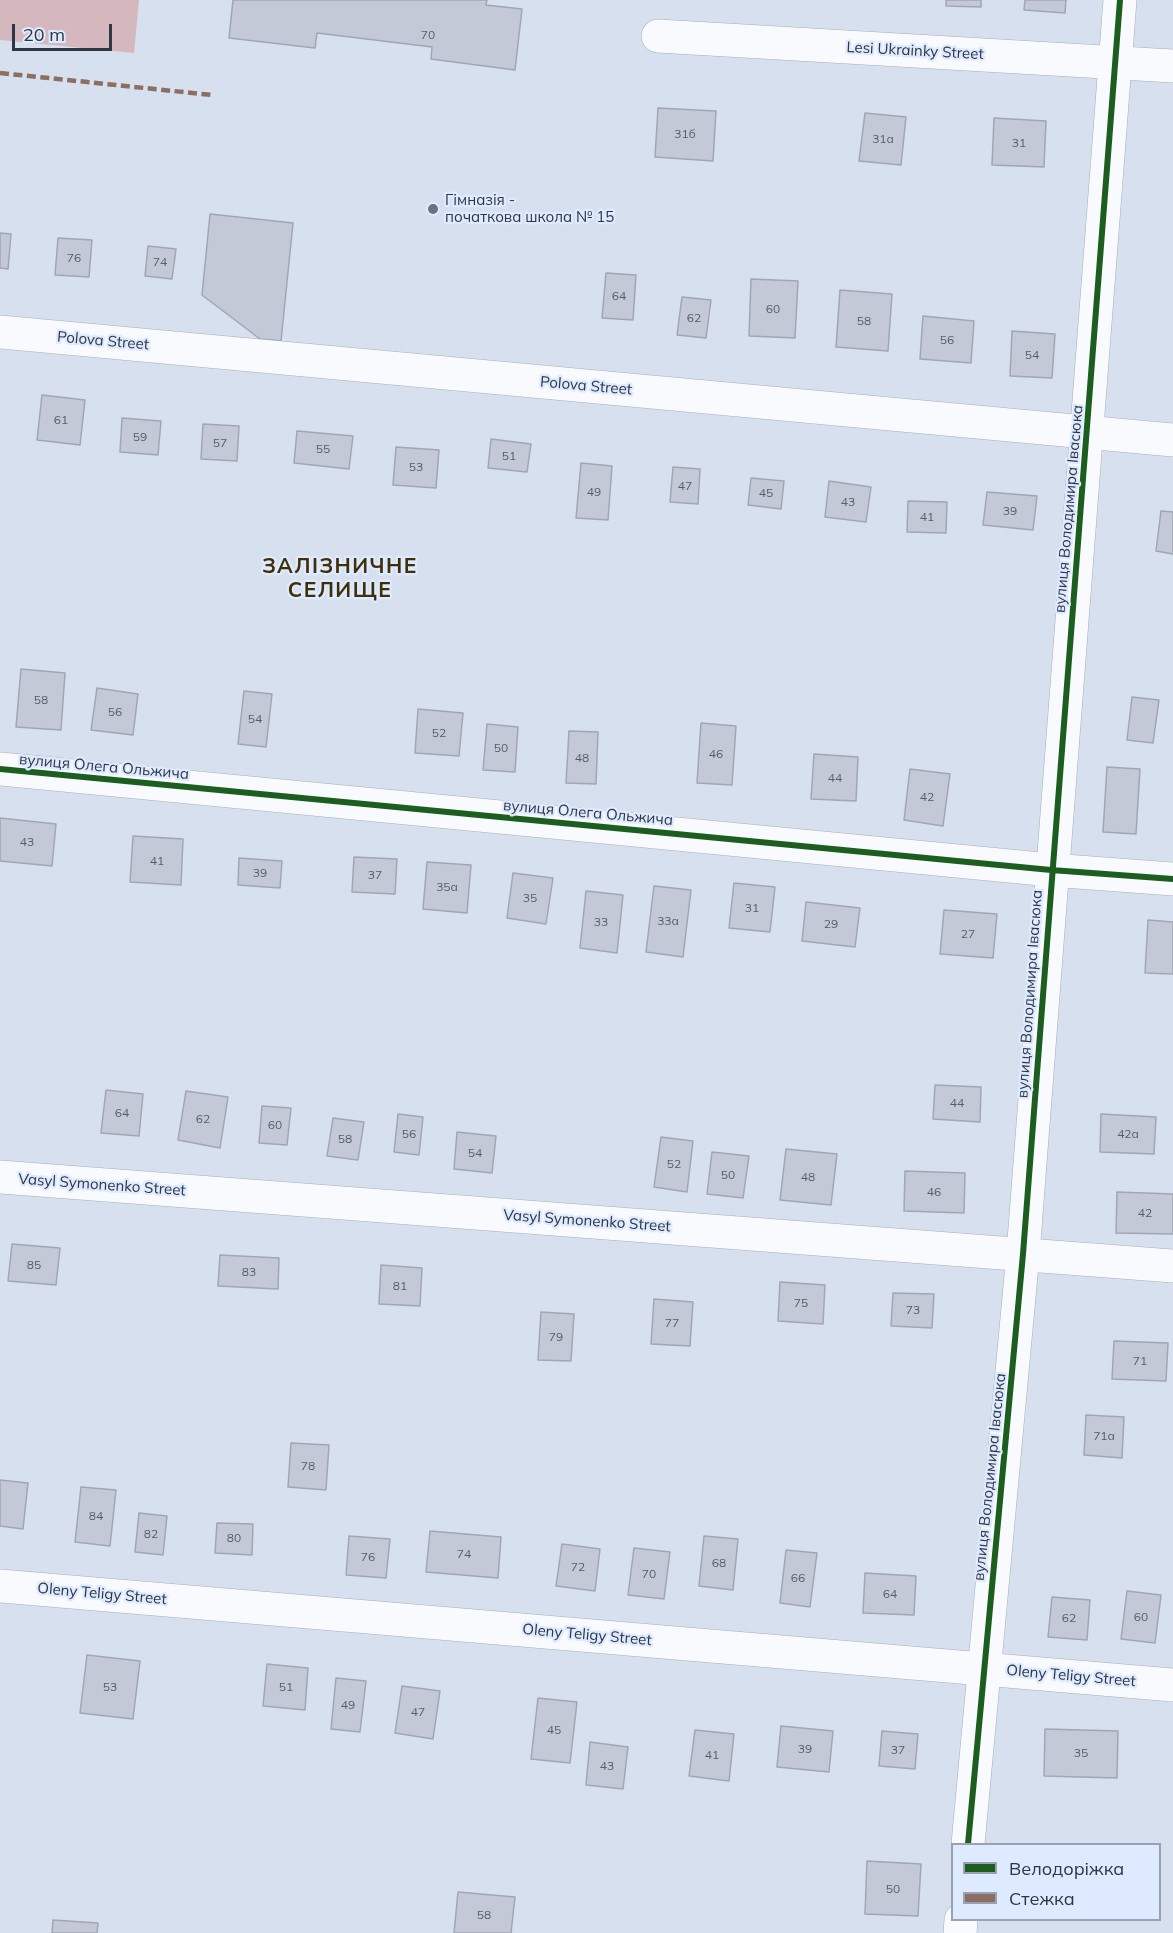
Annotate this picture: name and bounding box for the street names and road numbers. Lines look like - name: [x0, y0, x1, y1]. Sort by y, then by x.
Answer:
- street label: Lesi Ukrainky Street: [846, 38, 984, 64]
- street label: Polova Street: [56, 328, 150, 354]
- street label: Polova Street: [539, 373, 633, 399]
- street label: вулиця Володимира Івасюка: [1051, 404, 1087, 614]
- street label: вулиця Олега Ольжича: [18, 751, 190, 783]
- street label: вулиця Олега Ольжича: [502, 797, 674, 829]
- street label: вулиця Володимира Івасюка: [1014, 889, 1046, 1099]
- street label: Vasyl Symonenko Street: [18, 1170, 186, 1200]
- street label: Vasyl Symonenko Street: [503, 1206, 671, 1236]
- street label: вулиця Володимира Івасюка: [970, 1372, 1010, 1582]
- street label: Oleny Teligy Street: [37, 1579, 167, 1609]
- street label: Oleny Teligy Street: [522, 1620, 652, 1650]
- street label: Oleny Teligy Street: [1006, 1661, 1136, 1691]

